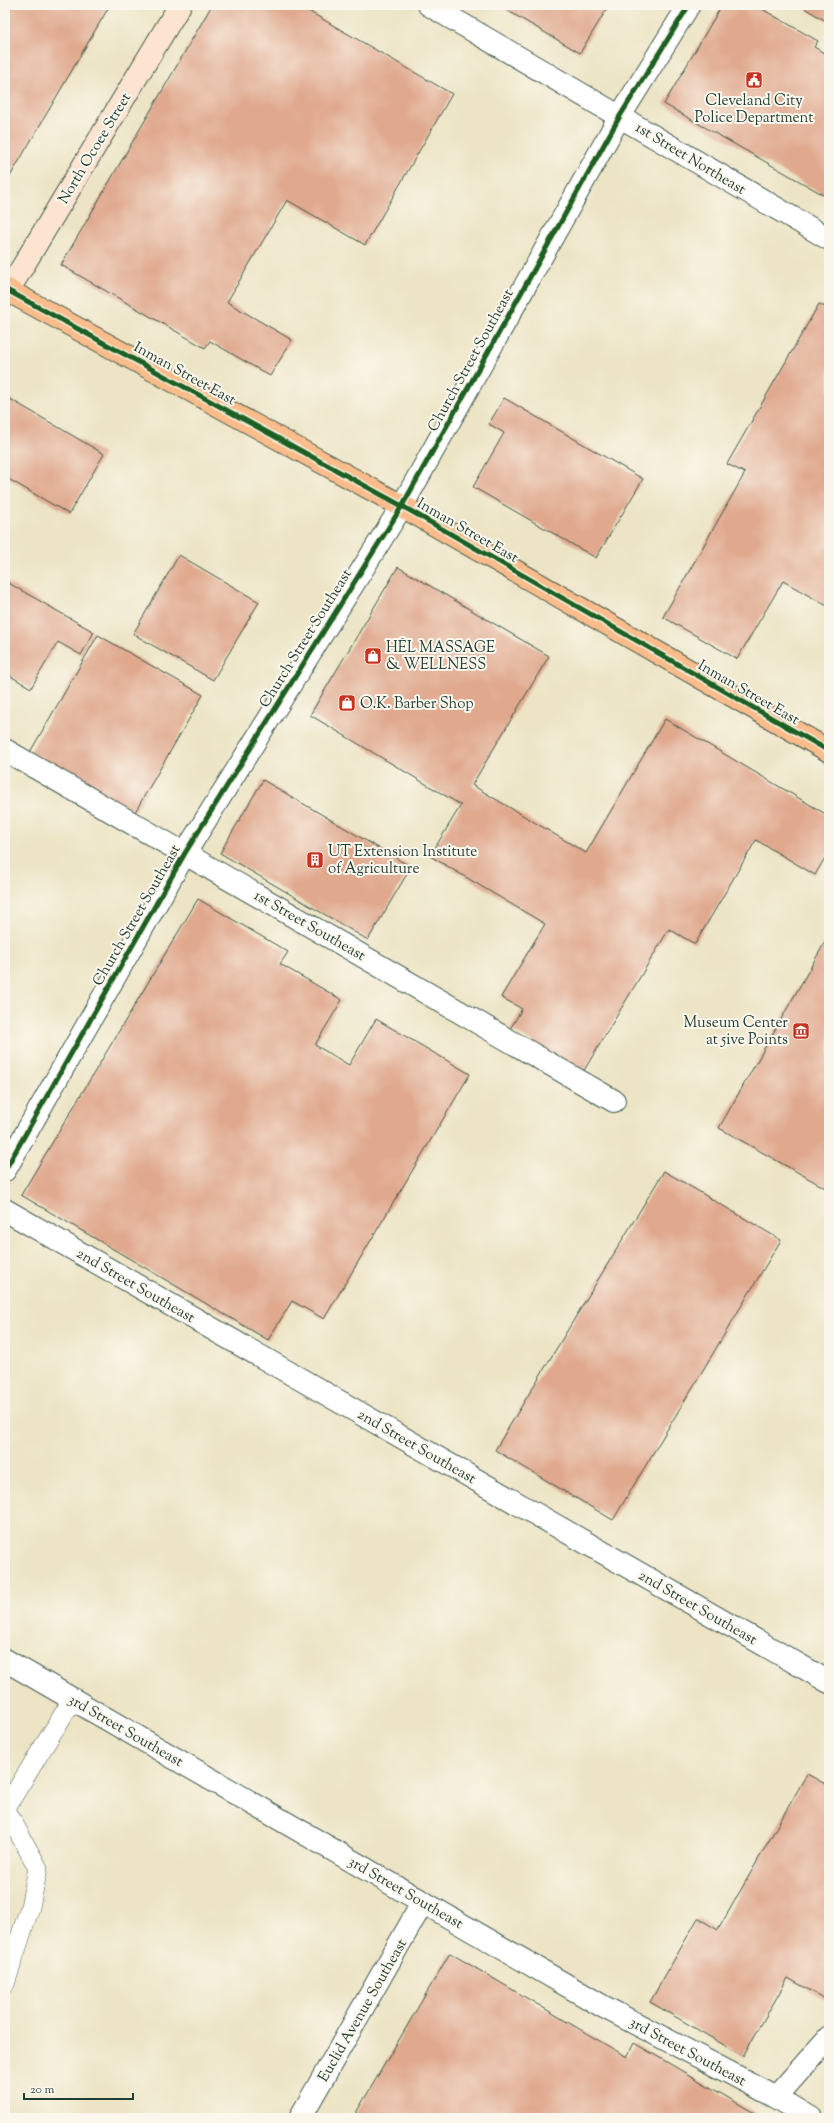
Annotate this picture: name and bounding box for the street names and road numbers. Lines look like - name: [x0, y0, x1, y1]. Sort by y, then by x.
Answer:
- street label: North Ocoee Street: [54, 89, 137, 208]
- street label: 1st Street Northeast: [631, 118, 749, 201]
- street label: Church Street Southeast: [423, 286, 519, 436]
- street label: Inman Street East: [129, 337, 239, 411]
- street label: Inman Street East: [413, 494, 522, 569]
- street label: Church Street Southeast: [255, 565, 358, 712]
- street label: Inman Street East: [694, 656, 803, 731]
- street label: Church Street Southeast: [88, 841, 186, 990]
- street label: 1st Street Southeast: [250, 886, 369, 967]
- street label: 2nd Street Southeast: [72, 1244, 198, 1329]
- street label: 2nd Street Southeast: [353, 1405, 479, 1490]
- street label: 2nd Street Southeast: [634, 1566, 760, 1651]
- street label: 3rd Street Southeast: [64, 1690, 187, 1773]
- street label: 3rd Street Southeast: [344, 1852, 467, 1935]
- street label: Euclid Avenue Southeast: [314, 1935, 413, 2086]
- street label: 3rd Street Southeast: [625, 2013, 749, 2092]

